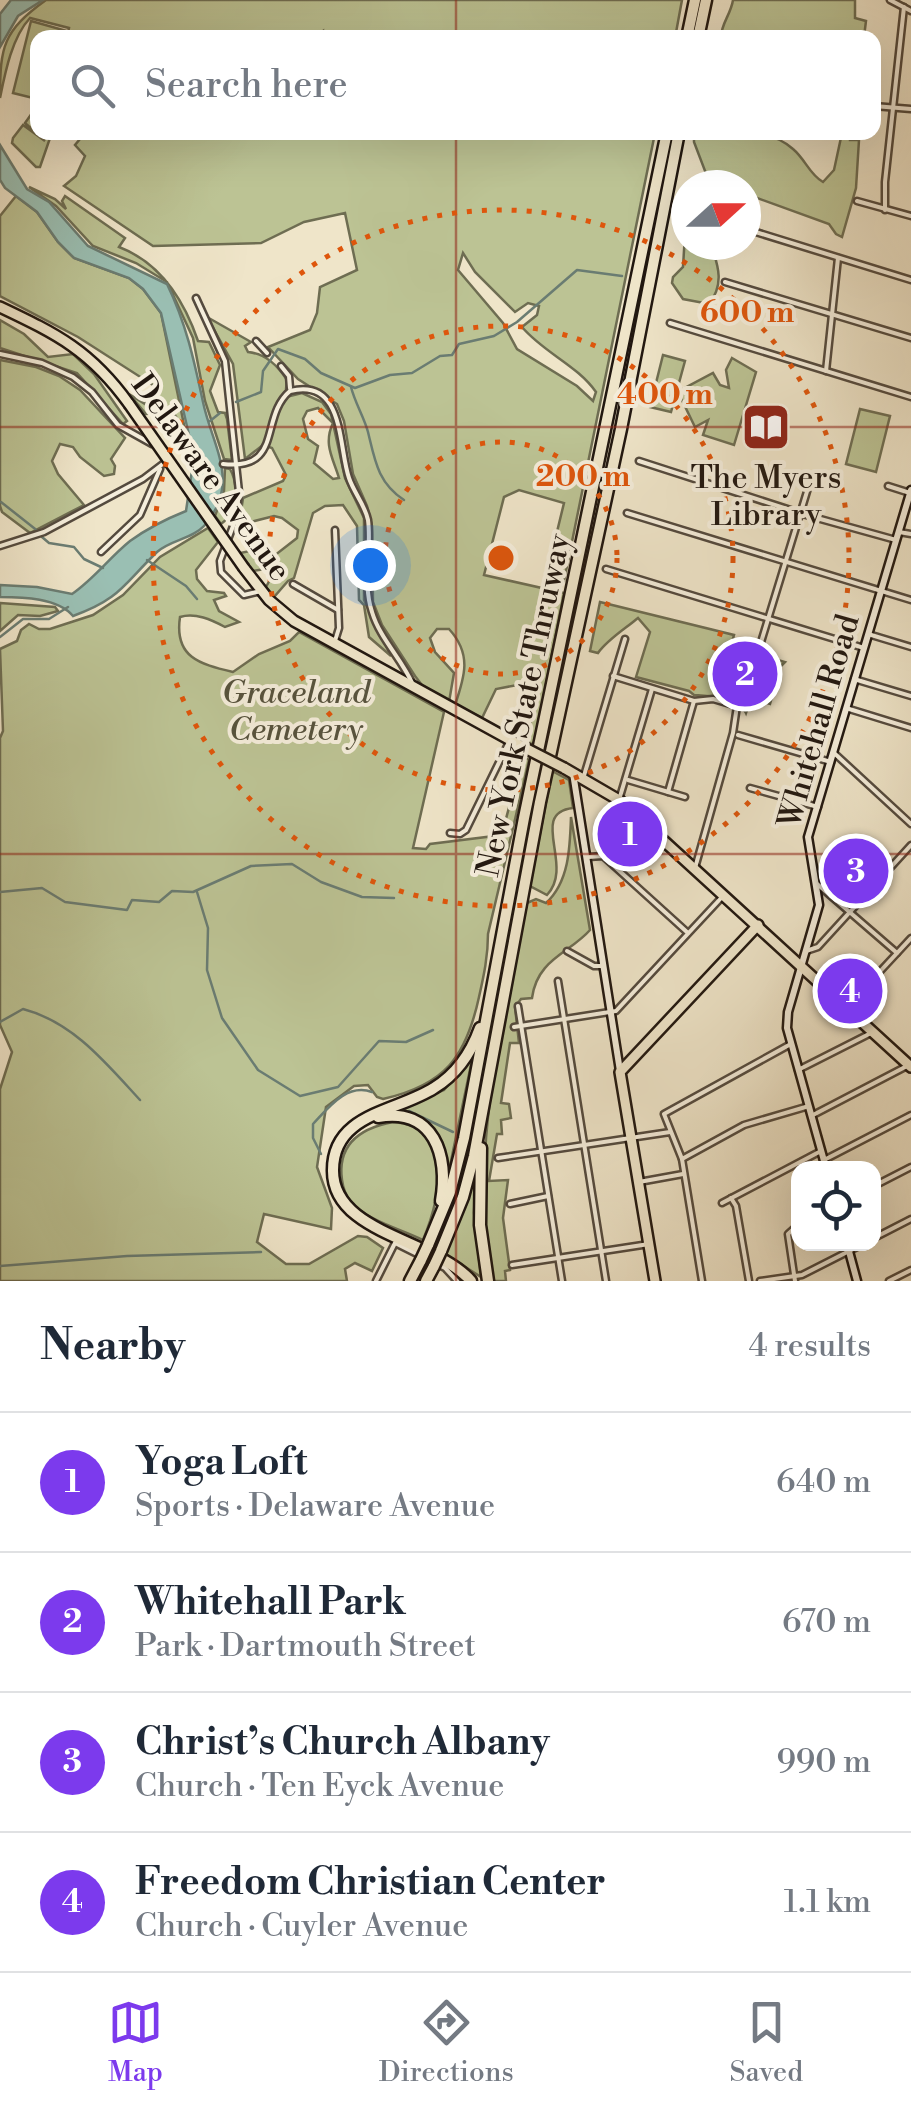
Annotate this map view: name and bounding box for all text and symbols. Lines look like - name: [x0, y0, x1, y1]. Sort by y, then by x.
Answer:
- search box: [30, 30, 881, 140]
- icon: search: [65, 58, 120, 113]
- text: Search here: [145, 62, 348, 109]
- north arrow: [671, 170, 761, 260]
- text: 600 m: [700, 294, 794, 332]
- street label: Delaware Avenue: [122, 366, 300, 589]
- text: 400 m: [617, 376, 713, 414]
- library icon: The Myers Library: [740, 401, 792, 453]
- text: 200 m: [536, 458, 630, 496]
- place label: The Myers Library: [690, 458, 842, 535]
- street label: New York State Thruway: [468, 530, 580, 880]
- your location: [345, 540, 396, 591]
- centre of rings: [483, 540, 519, 576]
- street label: Whitehall Road: [769, 610, 869, 834]
- pin: 2: [712, 636, 778, 712]
- park label: Graceland Cemetery: [222, 673, 372, 750]
- pin: 1: [598, 796, 662, 872]
- pin: 3: [824, 834, 888, 908]
- pin: 4: [818, 954, 882, 1028]
- map controls: [791, 1161, 881, 1251]
- button: locate: [791, 1161, 881, 1251]
- text: Nearby: [40, 1320, 185, 1373]
- text: 4 results: [749, 1326, 871, 1366]
- text: Yoga Loft: [135, 1439, 307, 1486]
- text: 1: [65, 1462, 80, 1502]
- text: 640 m: [776, 1462, 871, 1502]
- text: Sports · Delaware Avenue: [135, 1486, 495, 1526]
- text: Whitehall Park: [135, 1579, 406, 1626]
- text: 2: [62, 1602, 83, 1642]
- text: 670 m: [782, 1602, 871, 1642]
- text: Park · Dartmouth Street: [135, 1626, 476, 1666]
- text: Christ’s Church Albany: [135, 1719, 550, 1766]
- text: 3: [63, 1742, 82, 1782]
- text: 990 m: [776, 1742, 871, 1782]
- text: Church · Ten Eyck Avenue: [135, 1766, 504, 1806]
- text: Freedom Christian Center: [135, 1859, 606, 1906]
- text: 4: [62, 1882, 83, 1922]
- text: 1.1 km: [784, 1882, 871, 1922]
- text: Church · Cuyler Avenue: [135, 1906, 469, 1946]
- tab: Map: [108, 1995, 163, 2090]
- tab: Directions: [379, 1995, 514, 2090]
- tab: Saved: [730, 1995, 803, 2090]

